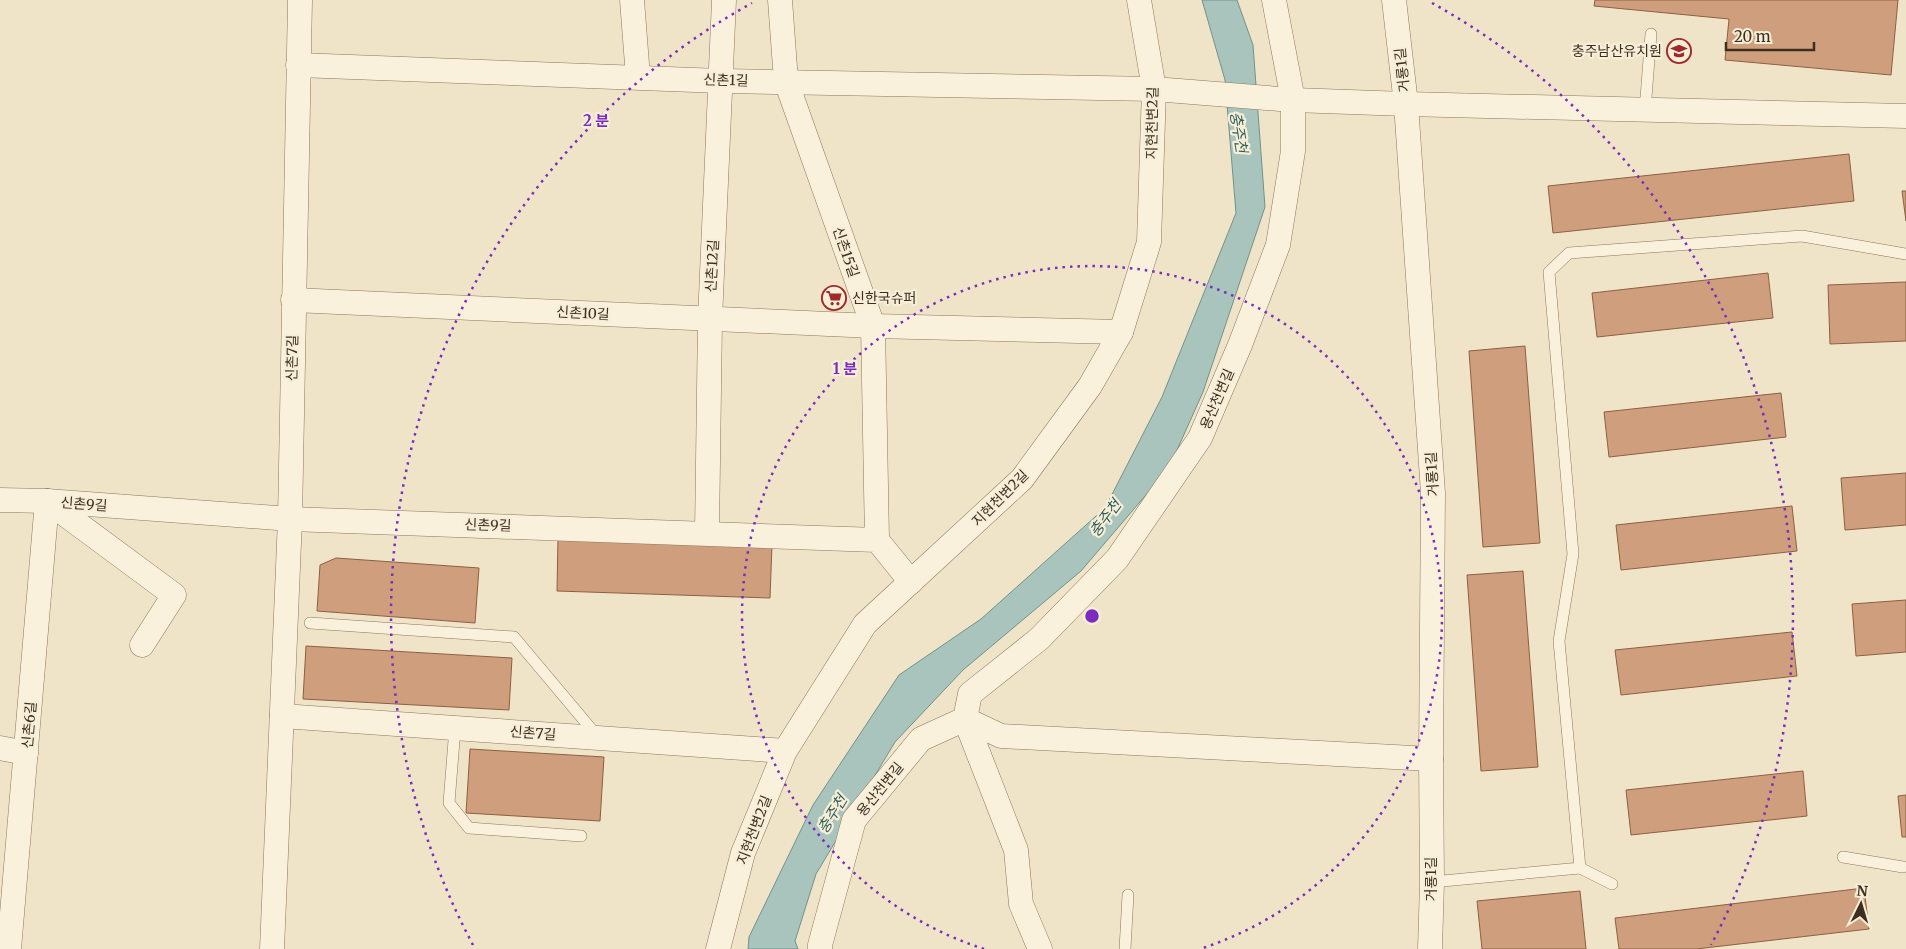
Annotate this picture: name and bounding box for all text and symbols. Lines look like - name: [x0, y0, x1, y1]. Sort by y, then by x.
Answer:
- scale bar: [1726, 20, 1814, 52]
- text: 20 m: [1734, 27, 1771, 46]
- school or university icon: 충주남산유치원: [1666, 38, 1692, 64]
- place label: 충주남산유치원: [1572, 42, 1662, 60]
- street label: 거룡1길: [1391, 47, 1413, 93]
- street label: 신촌1길: [703, 70, 749, 90]
- street label: 지현천변2길: [1142, 86, 1162, 160]
- water label: 충주천: [1226, 110, 1252, 156]
- text: 2 분: [583, 111, 609, 130]
- street label: 신촌15길: [829, 224, 863, 280]
- street label: 신촌12길: [702, 239, 722, 293]
- supermarket icon: 신한국슈퍼: [821, 285, 847, 311]
- place label: 신한국슈퍼: [852, 289, 916, 307]
- street label: 신촌10길: [556, 303, 610, 323]
- street label: 신촌7길: [283, 335, 301, 381]
- text: 1 분: [833, 359, 857, 378]
- street label: 용산천변길: [1196, 366, 1238, 432]
- street label: 거룡1길: [1422, 451, 1442, 497]
- street label: 지현천변2길: [968, 466, 1032, 530]
- street label: 신촌9길: [60, 493, 108, 515]
- water label: 충주천: [1085, 494, 1126, 540]
- street label: 신촌9길: [464, 515, 512, 535]
- centre of rings: [1083, 607, 1101, 625]
- street label: 신촌6길: [18, 701, 40, 749]
- street label: 신촌7길: [509, 722, 557, 744]
- street label: 용산천변길: [853, 758, 907, 820]
- water label: 충주천: [813, 790, 852, 837]
- street label: 지현천변2길: [733, 793, 775, 867]
- street label: 거룡1길: [1422, 857, 1440, 901]
- north arrow: [1836, 879, 1886, 929]
- text: N: [1856, 882, 1868, 900]

